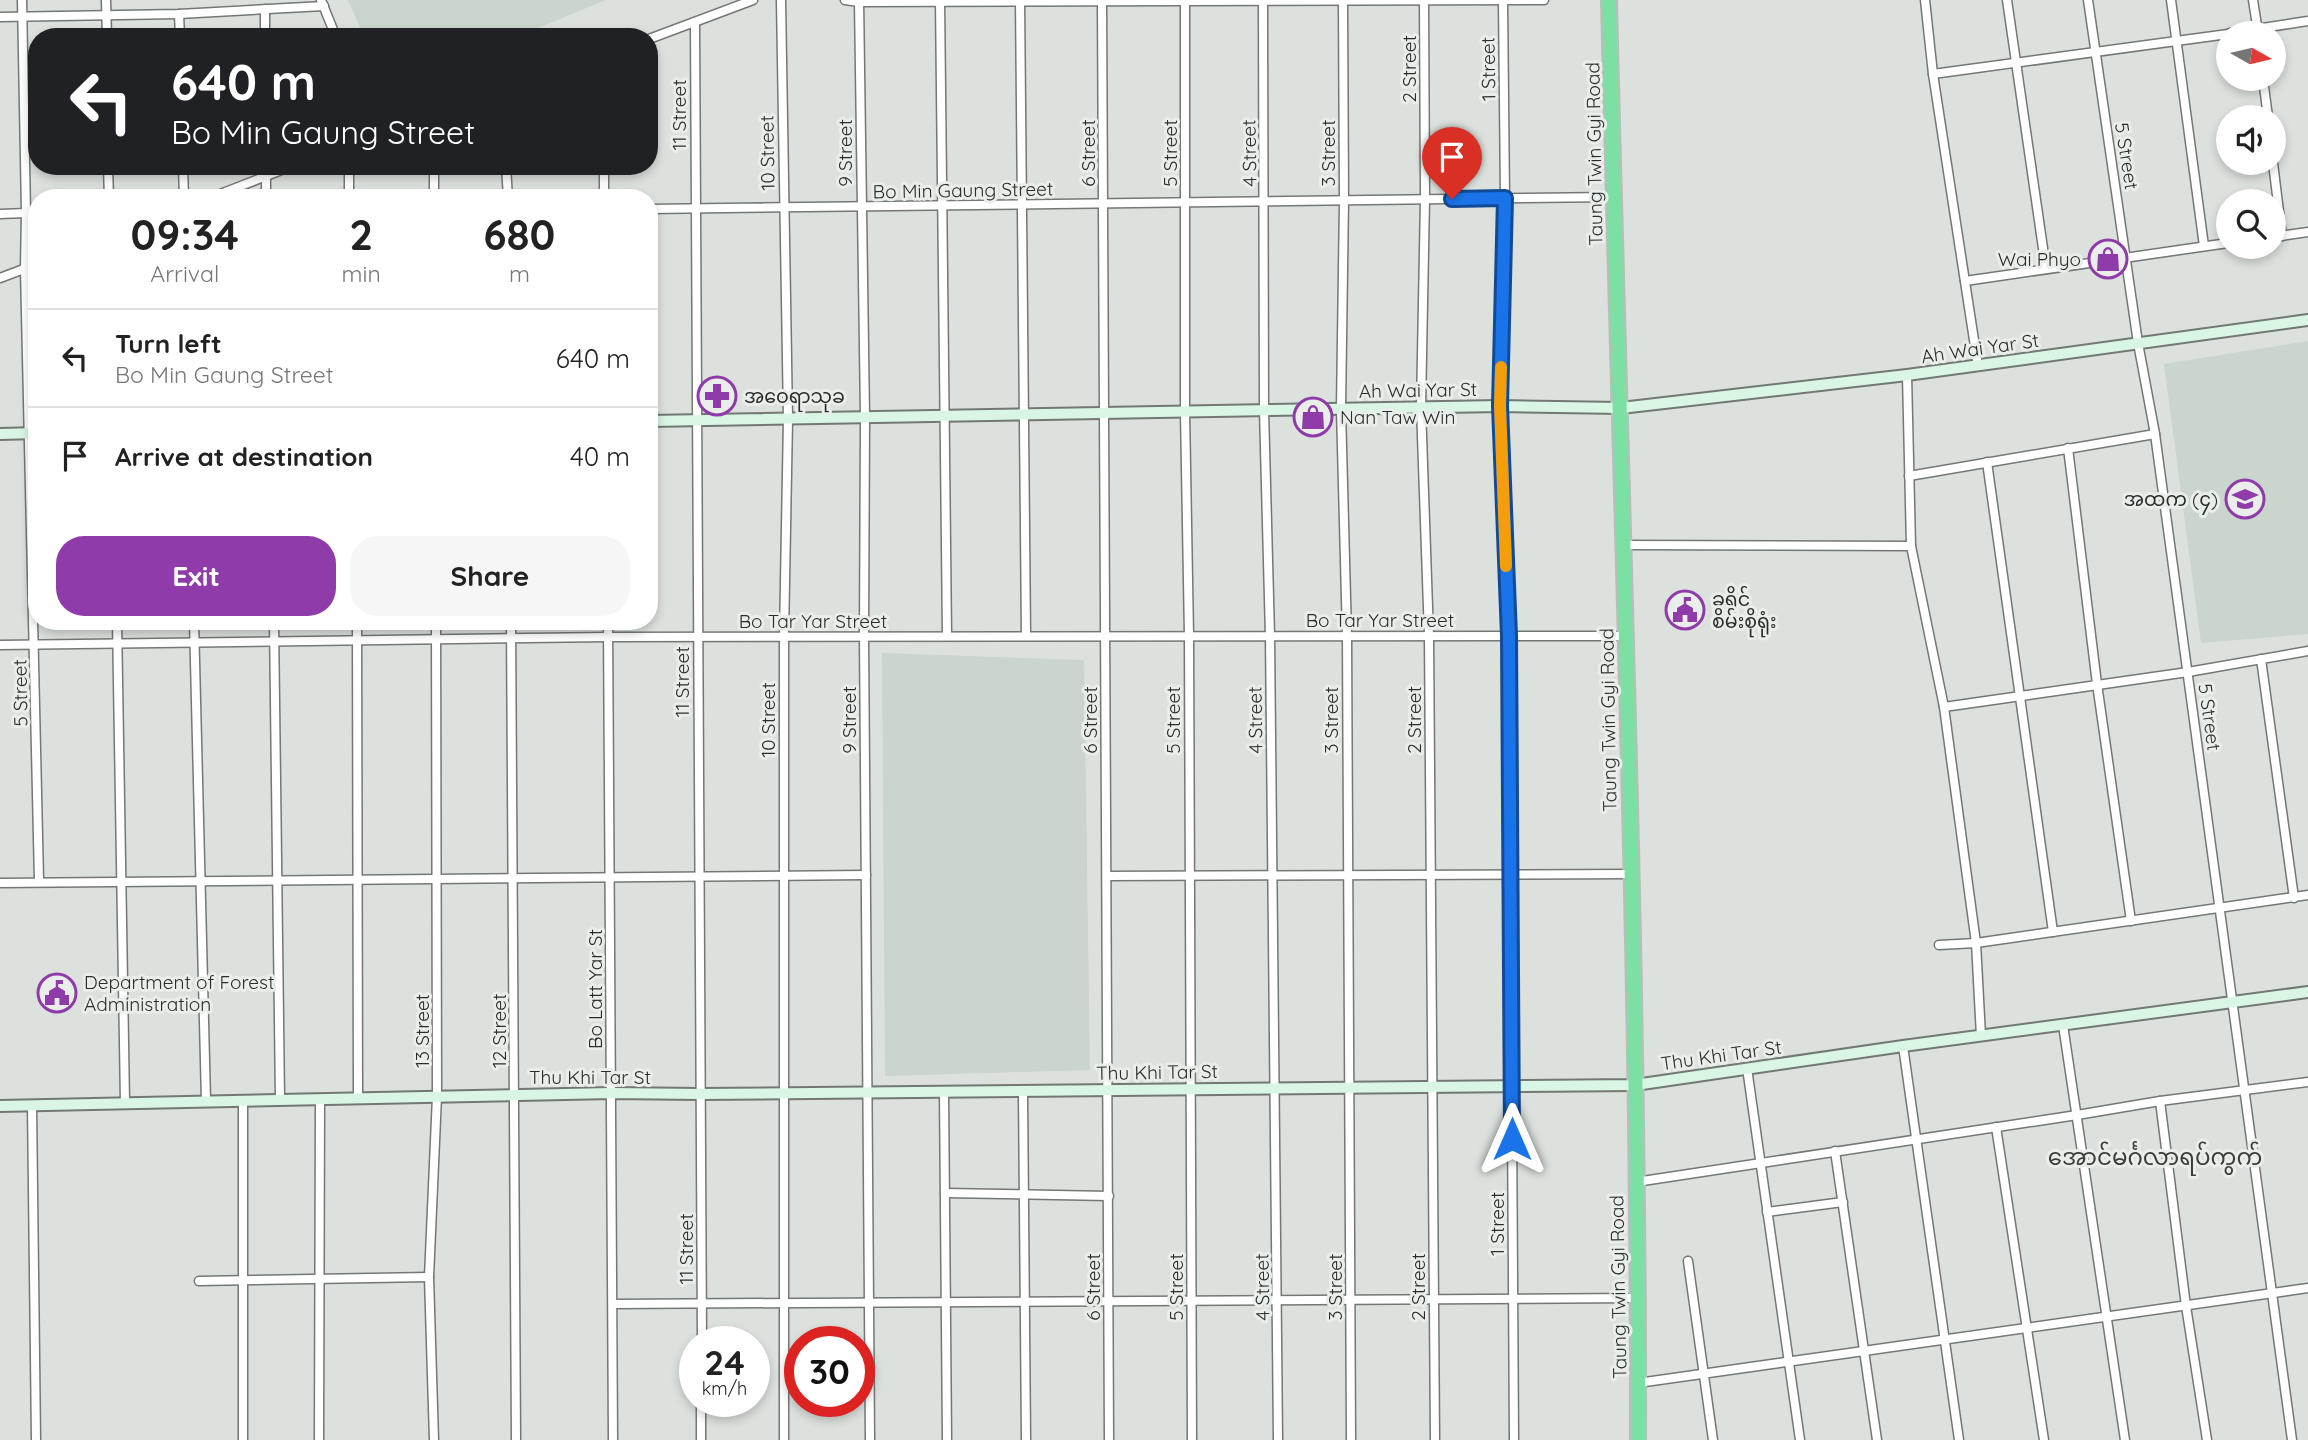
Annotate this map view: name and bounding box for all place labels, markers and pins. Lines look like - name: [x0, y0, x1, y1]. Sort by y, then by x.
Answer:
- pin: [1422, 127, 1482, 199]
- shop icon: Wai Phyo: [2087, 238, 2129, 280]
- place label: Wai Phyo: [1998, 247, 2081, 271]
- pharmacy icon: အဝေရာသုခ: [696, 375, 738, 417]
- place label: အဝေရာသုခ: [744, 384, 845, 413]
- shop icon: Nan Taw Win: [1292, 396, 1334, 438]
- place label: Nan Taw Win: [1340, 405, 1455, 429]
- school or university icon: အထက (၄): [2224, 478, 2266, 520]
- place label: အထက (၄): [2124, 487, 2218, 515]
- place label: ခရိုင် စိမ်းစိုရုံး: [1712, 585, 1777, 638]
- public building icon: ခရိုင် စိမ်းစိုရုံး: [1664, 589, 1706, 631]
- place label: Department of Forest Administration: [84, 970, 274, 1016]
- public building icon: Department of Forest Administration: [36, 972, 78, 1014]

